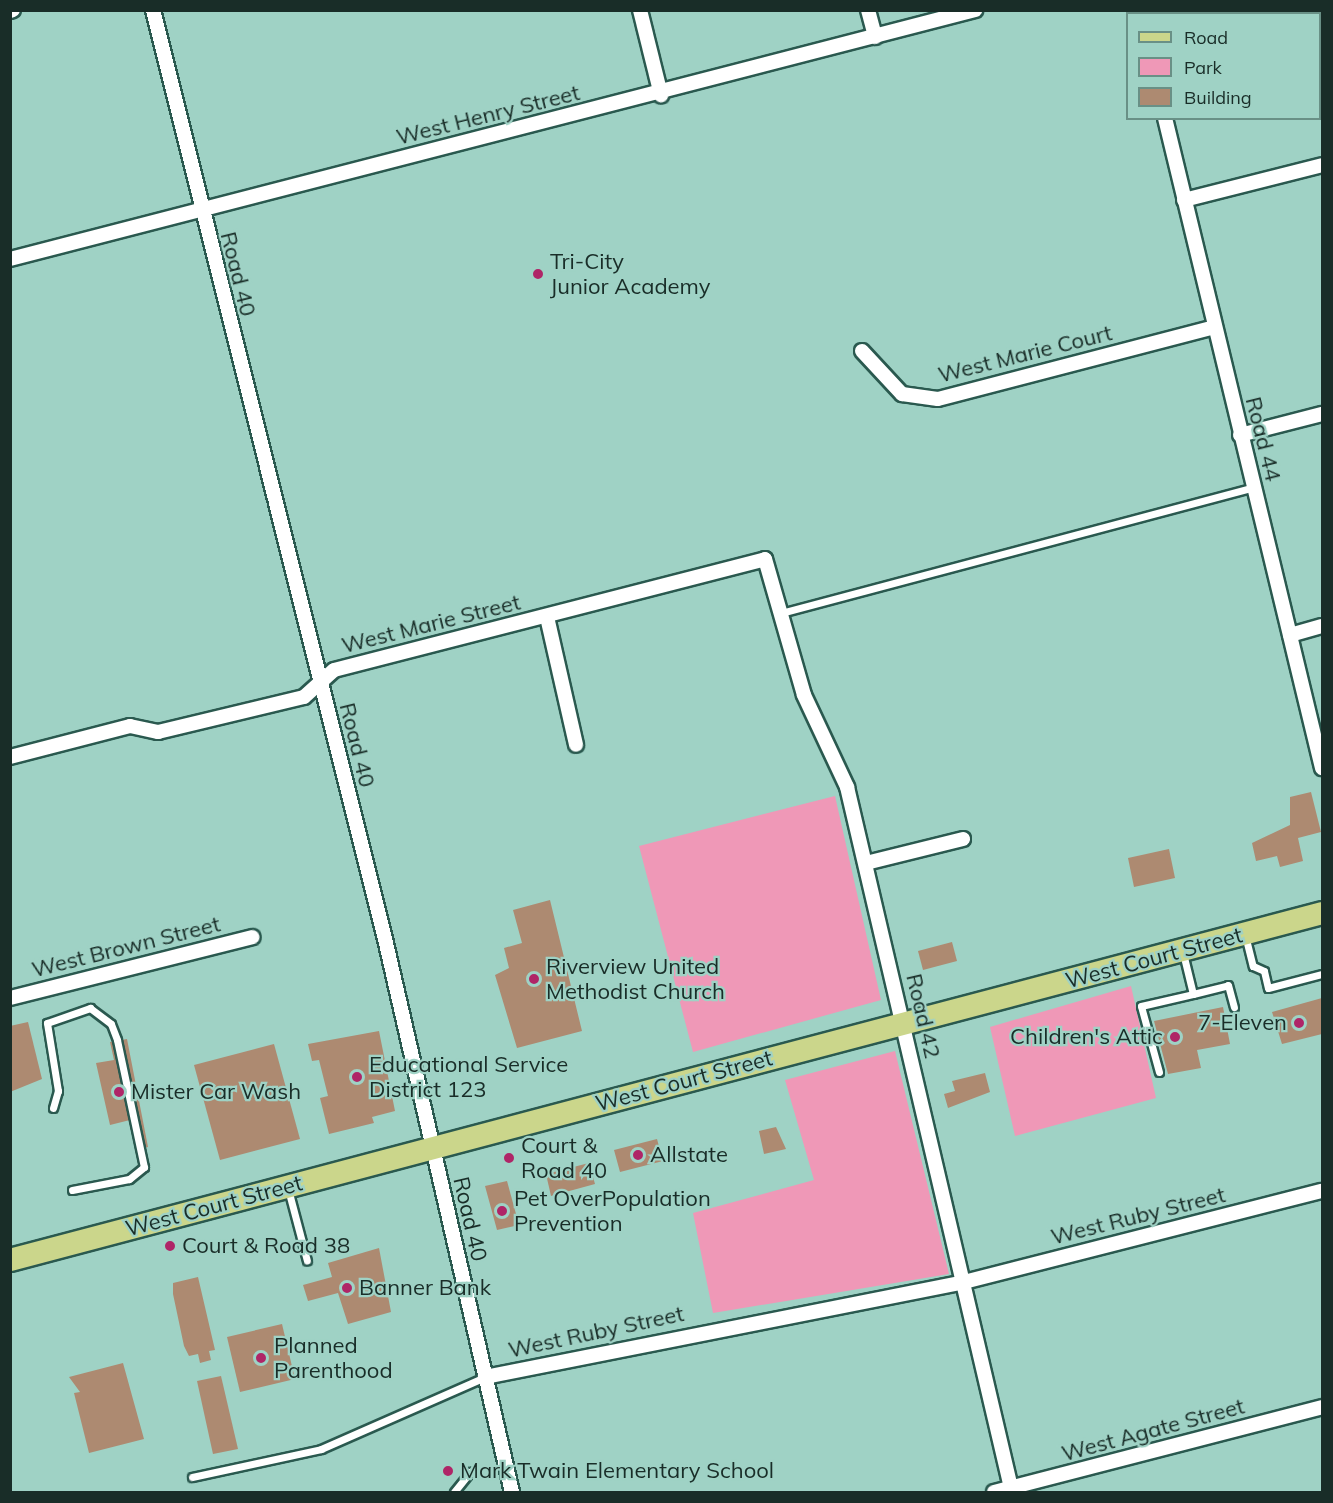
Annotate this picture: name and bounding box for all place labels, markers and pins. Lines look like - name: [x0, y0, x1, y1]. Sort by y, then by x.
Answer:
- place label: Tri-City Junior Academy: [550, 248, 710, 300]
- marker: Tri-City Junior Academy: [531, 267, 545, 281]
- place label: Riverview United Methodist Church: [546, 953, 725, 1004]
- marker: Riverview United Methodist Church: [527, 972, 541, 986]
- place label: 7-Eleven: [1198, 1010, 1287, 1036]
- marker: 7-Eleven: [1292, 1016, 1306, 1030]
- place label: Children's Attic: [1010, 1024, 1163, 1050]
- marker: Children's Attic: [1168, 1030, 1182, 1044]
- place label: Educational Service District 123: [369, 1051, 568, 1102]
- marker: Educational Service District 123: [350, 1070, 364, 1084]
- place label: Mister Car Wash: [131, 1079, 301, 1105]
- marker: Mister Car Wash: [112, 1085, 126, 1099]
- place label: Court & Road 40: [521, 1132, 607, 1184]
- place label: Allstate: [650, 1142, 728, 1168]
- marker: Allstate: [631, 1148, 645, 1162]
- marker: Court & Road 40: [502, 1151, 516, 1165]
- place label: Pet OverPopulation Prevention: [514, 1185, 711, 1236]
- marker: Pet OverPopulation Prevention: [495, 1204, 509, 1218]
- place label: Court & Road 38: [182, 1233, 350, 1259]
- marker: Court & Road 38: [163, 1239, 177, 1253]
- place label: Banner Bank: [359, 1275, 491, 1301]
- marker: Banner Bank: [340, 1281, 354, 1295]
- place label: Planned Parenthood: [274, 1332, 393, 1384]
- marker: Planned Parenthood: [252, 1349, 270, 1367]
- place label: Mark Twain Elementary School: [460, 1458, 774, 1484]
- marker: Mark Twain Elementary School: [441, 1464, 455, 1478]

